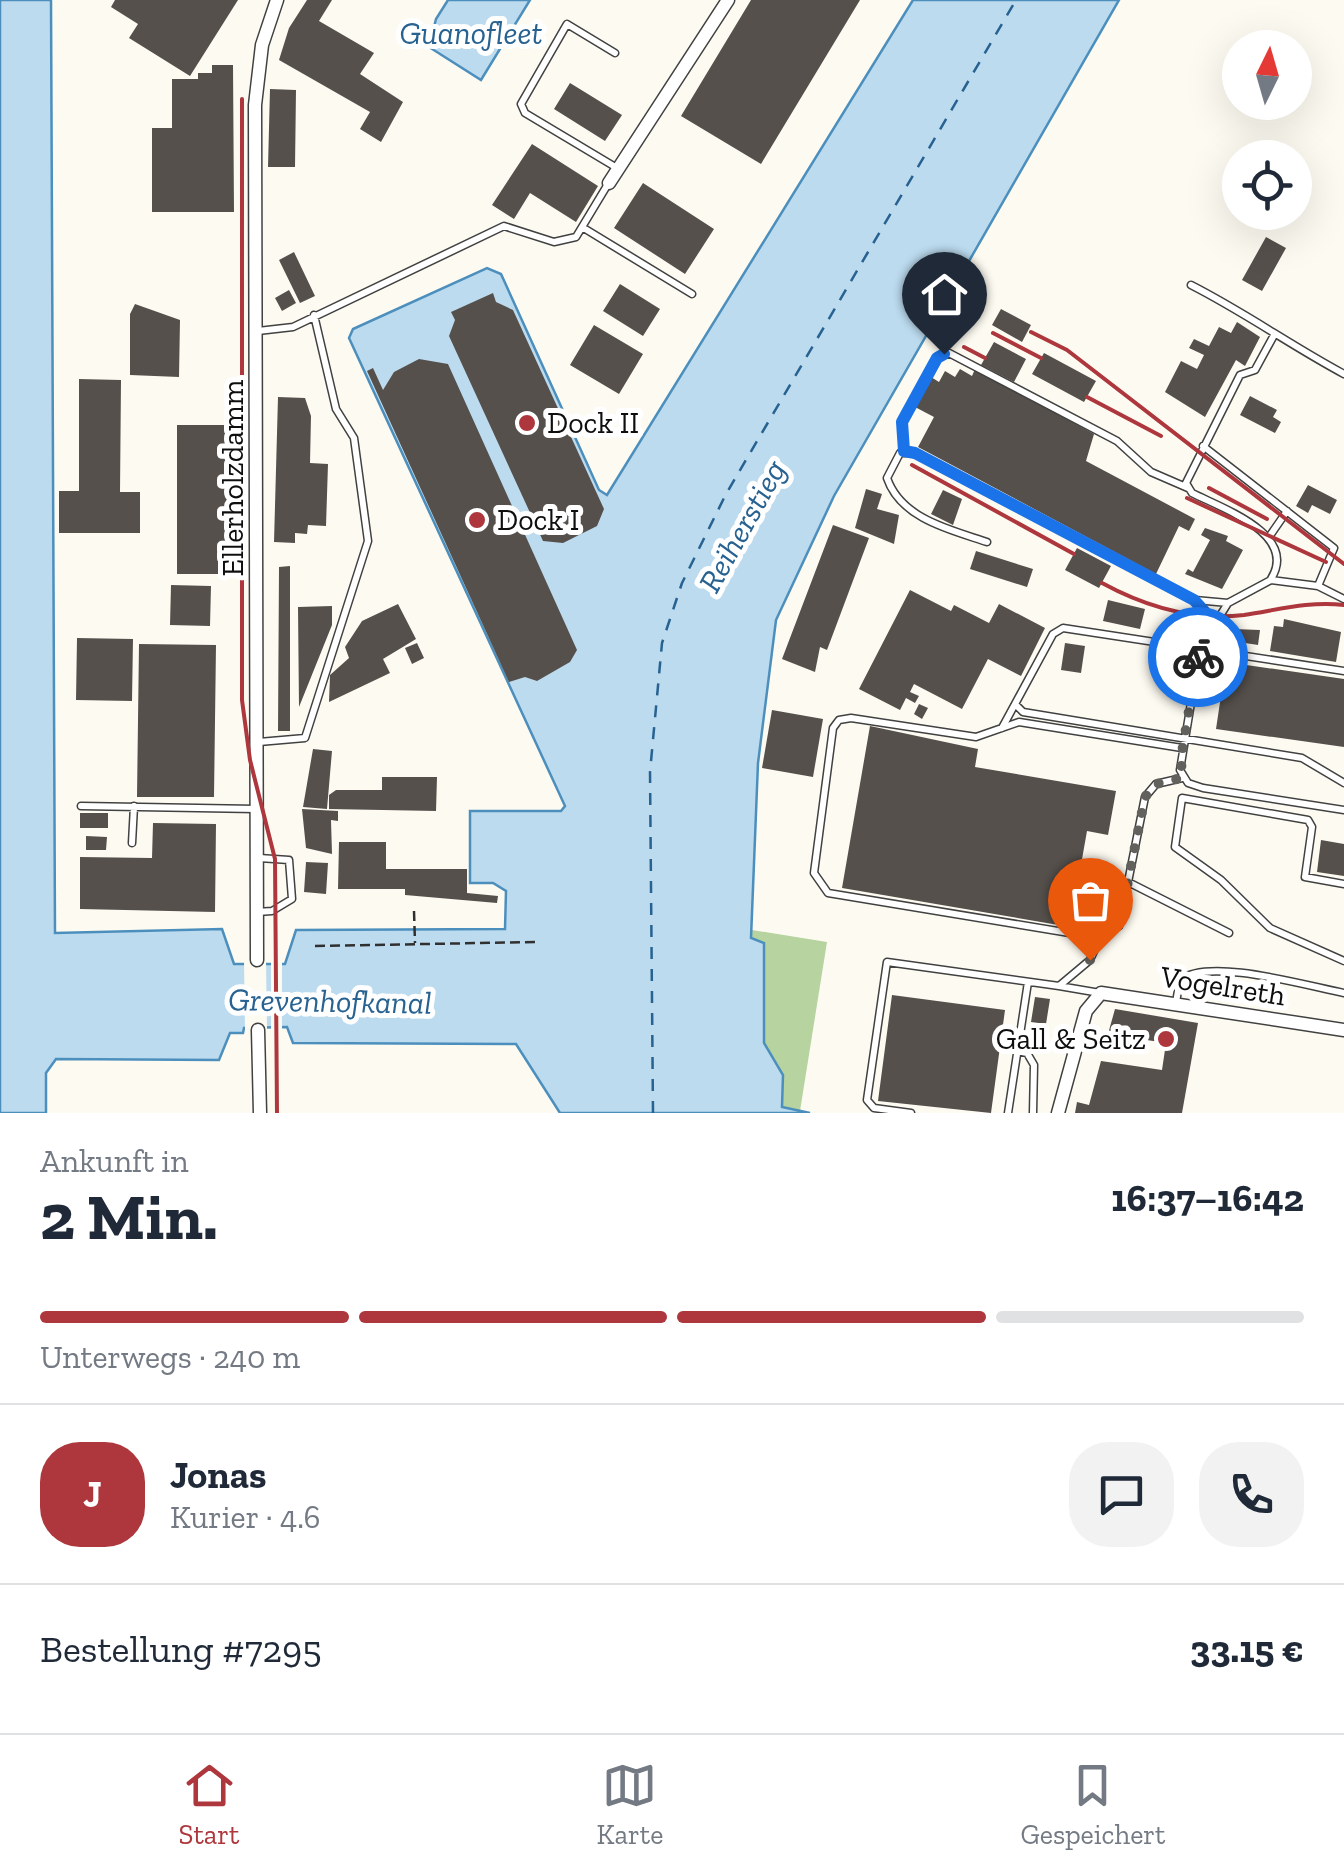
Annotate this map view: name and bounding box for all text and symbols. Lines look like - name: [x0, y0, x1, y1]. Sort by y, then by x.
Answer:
- water label: Guanofleet: [400, 14, 542, 52]
- north arrow: [1222, 30, 1312, 120]
- map controls: [1222, 30, 1312, 230]
- button: locate: [1222, 140, 1312, 230]
- pin: [902, 252, 987, 355]
- icon: home: [917, 267, 972, 322]
- street label: Ellerholzdamm: [215, 379, 251, 576]
- place label: Dock II: [547, 405, 639, 441]
- marker: Dock II: [516, 412, 538, 434]
- water label: Reiherstieg: [690, 453, 794, 599]
- place label: Dock I: [497, 502, 579, 538]
- marker: Dock I: [466, 509, 488, 531]
- courier: [1148, 607, 1248, 707]
- icon: bike: [1171, 630, 1226, 685]
- pin: [1048, 858, 1133, 961]
- icon: bag: [1063, 873, 1118, 928]
- street label: Vogelreth: [1157, 958, 1288, 1014]
- water label: Grevenhofkanal: [228, 980, 432, 1022]
- place label: Gall & Seitz: [996, 1021, 1146, 1057]
- marker: Gall & Seitz: [1155, 1028, 1177, 1050]
- text: Ankunft in: [40, 1142, 189, 1180]
- text: 16:37–16:42: [1111, 1175, 1304, 1221]
- text: 2 Min.: [40, 1178, 218, 1256]
- text: Unterwegs · 240 m: [40, 1338, 300, 1376]
- button: chat: [1069, 1442, 1174, 1547]
- button: phone: [1199, 1442, 1304, 1547]
- text: Jonas: [170, 1452, 266, 1498]
- text: J: [83, 1471, 102, 1517]
- text: Kurier · 4.6: [170, 1498, 321, 1536]
- text: Bestellung #7295: [40, 1626, 322, 1672]
- text: 33.15 €: [1190, 1626, 1304, 1672]
- tab: Start: [179, 1758, 240, 1851]
- tab: Karte: [597, 1758, 663, 1851]
- tab: Gespeichert: [1020, 1758, 1165, 1851]

